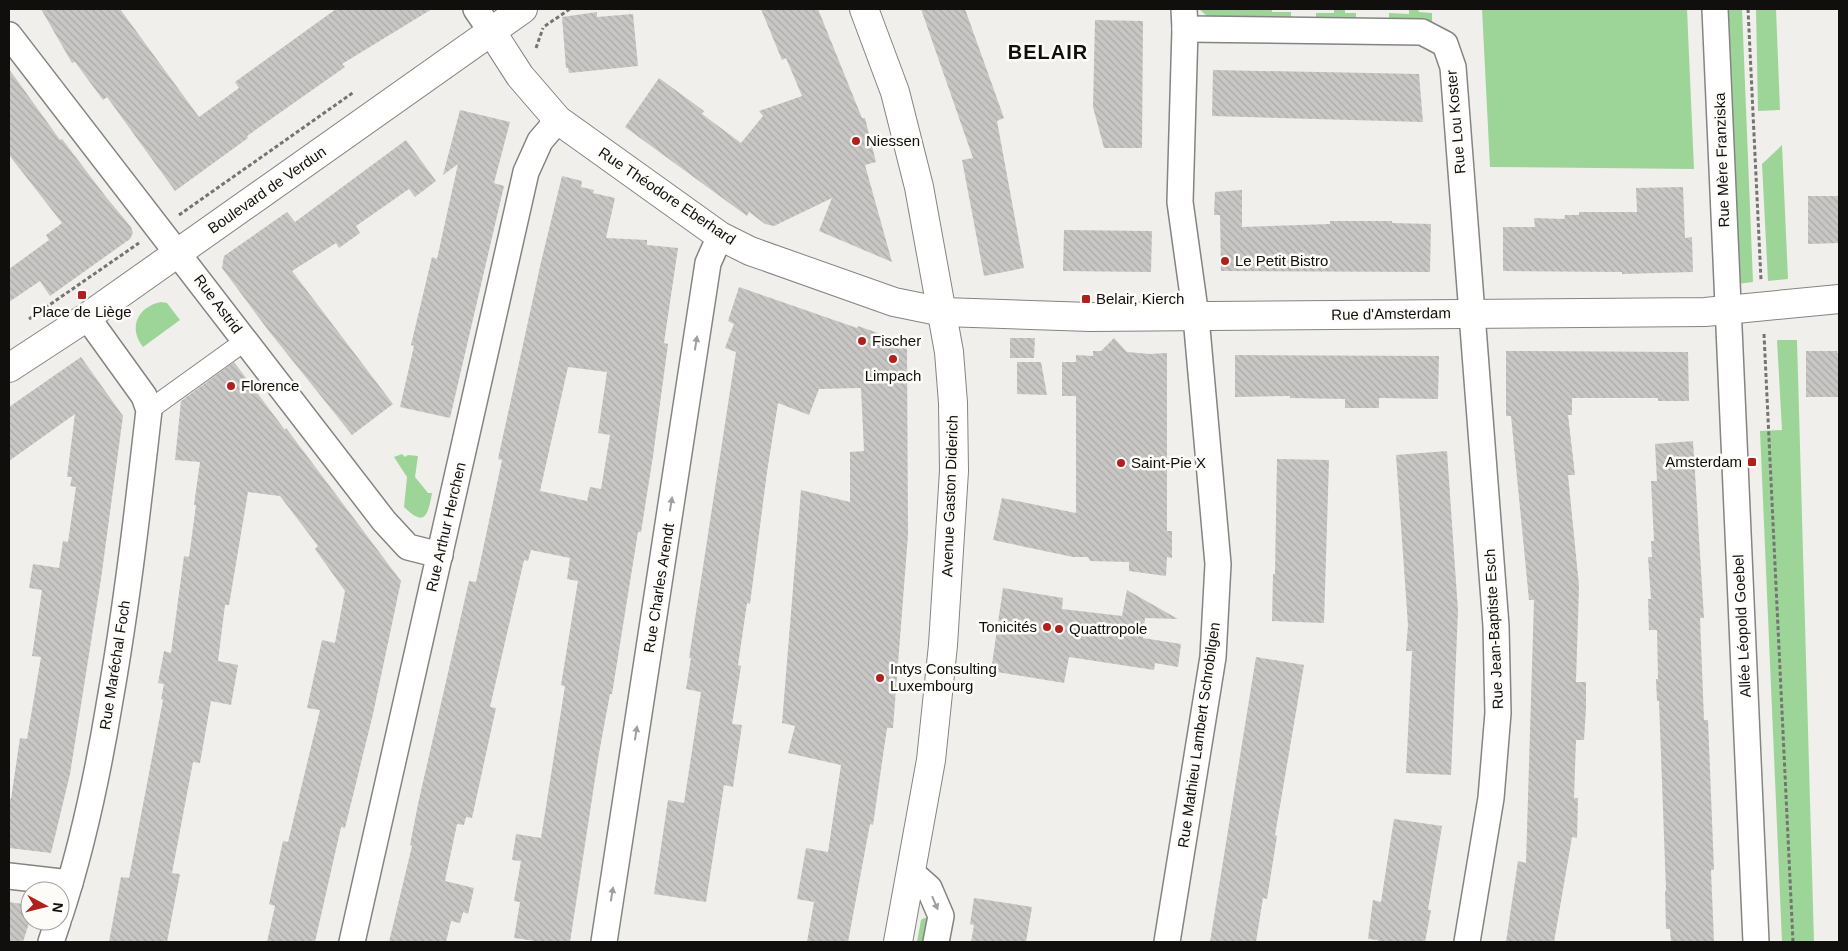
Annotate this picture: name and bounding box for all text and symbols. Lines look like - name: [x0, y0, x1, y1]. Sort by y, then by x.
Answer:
- district label: BELAIR: [1008, 41, 1088, 63]
- street label: Rue Lou Koster: [1442, 69, 1469, 175]
- street label: Rue Mère Franziska: [1711, 92, 1732, 228]
- place label: Niessen: [866, 132, 920, 149]
- marker: Niessen: [850, 135, 862, 147]
- street label: Boulevard de Verdun: [204, 142, 329, 237]
- street label: Rue Théodore Eberhard: [596, 143, 739, 248]
- place label: Le Petit Bistro: [1235, 252, 1328, 269]
- marker: Le Petit Bistro: [1219, 255, 1231, 267]
- street label: Rue Astrid: [191, 271, 246, 336]
- marker: Place de Liège: [76, 289, 88, 301]
- place label: Belair, Kierch: [1096, 290, 1184, 307]
- marker: Belair, Kierch: [1080, 293, 1092, 305]
- place label: Place de Liège: [32, 303, 132, 320]
- street label: Rue d'Amsterdam: [1331, 304, 1451, 323]
- place label: Fischer: [872, 332, 921, 349]
- one-way arrow: [692, 335, 700, 351]
- marker: Fischer: [856, 335, 868, 347]
- marker: Limpach: [887, 353, 899, 365]
- place label: Limpach: [865, 367, 921, 384]
- place label: Florence: [241, 377, 299, 394]
- marker: Florence: [225, 380, 237, 392]
- street label: Avenue Gaston Diderich: [938, 415, 961, 577]
- place label: Amsterdam: [1665, 453, 1742, 470]
- place label: Saint-Pie X: [1131, 454, 1206, 471]
- marker: Amsterdam: [1746, 456, 1758, 468]
- marker: Saint-Pie X: [1115, 457, 1127, 469]
- street label: Rue Arthur Herchen: [422, 460, 469, 593]
- one-way arrow: [668, 495, 676, 511]
- street label: Rue Charles Arendt: [640, 521, 677, 654]
- street label: Rue Jean-Baptiste Esch: [1481, 548, 1506, 710]
- street label: Allée Léopold Goebel: [1729, 554, 1754, 698]
- street label: Rue Maréchal Foch: [96, 599, 133, 731]
- place label: Tonicités: [979, 618, 1037, 635]
- place label: Quattropole: [1069, 620, 1147, 637]
- marker: Tonicités: [1041, 621, 1053, 633]
- street label: Rue Mathieu Lambert Schrobilgen: [1174, 621, 1223, 849]
- marker: Quattropole: [1053, 623, 1065, 635]
- place label: Intys Consulting Luxembourg: [890, 660, 997, 694]
- marker: Intys Consulting Luxembourg: [874, 672, 886, 684]
- one-way arrow: [633, 725, 641, 741]
- north arrow: [20, 881, 70, 931]
- one-way arrow: [608, 886, 616, 902]
- one-way arrow: [932, 896, 940, 910]
- text: N: [49, 902, 66, 914]

